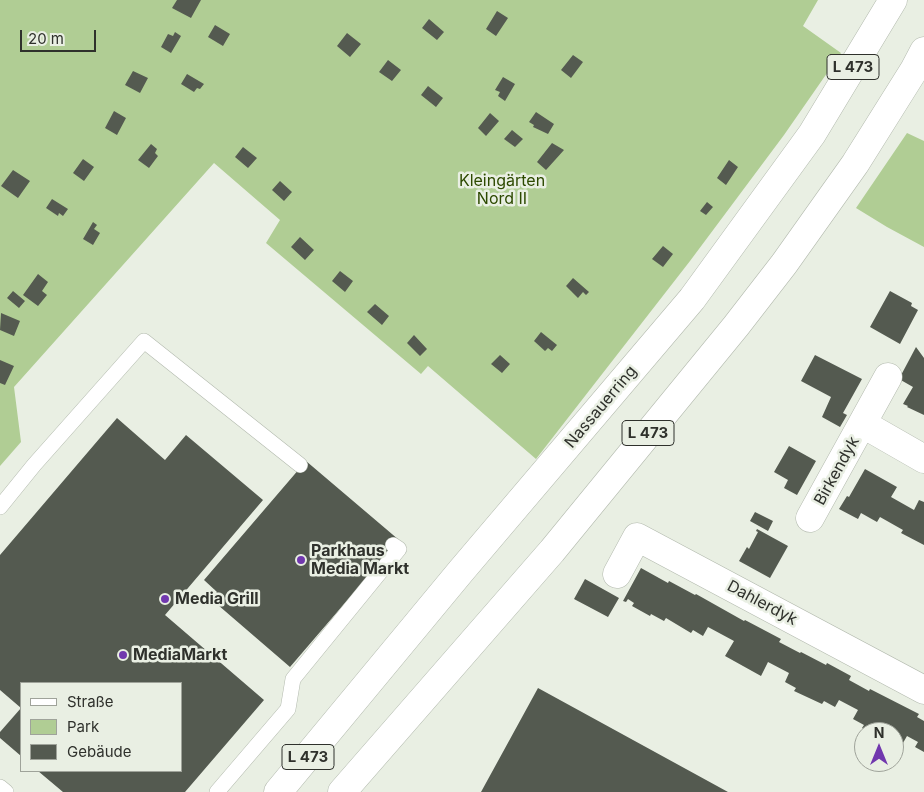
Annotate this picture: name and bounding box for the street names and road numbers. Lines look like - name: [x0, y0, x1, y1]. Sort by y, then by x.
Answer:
- road number: L 473: [827, 54, 879, 80]
- street label: Nassauerring: [561, 362, 641, 452]
- road number: L 473: [622, 420, 674, 446]
- street label: Birkendyk: [810, 433, 864, 509]
- street label: Dahlerdyk: [724, 577, 800, 629]
- road number: L 473: [282, 744, 334, 770]

